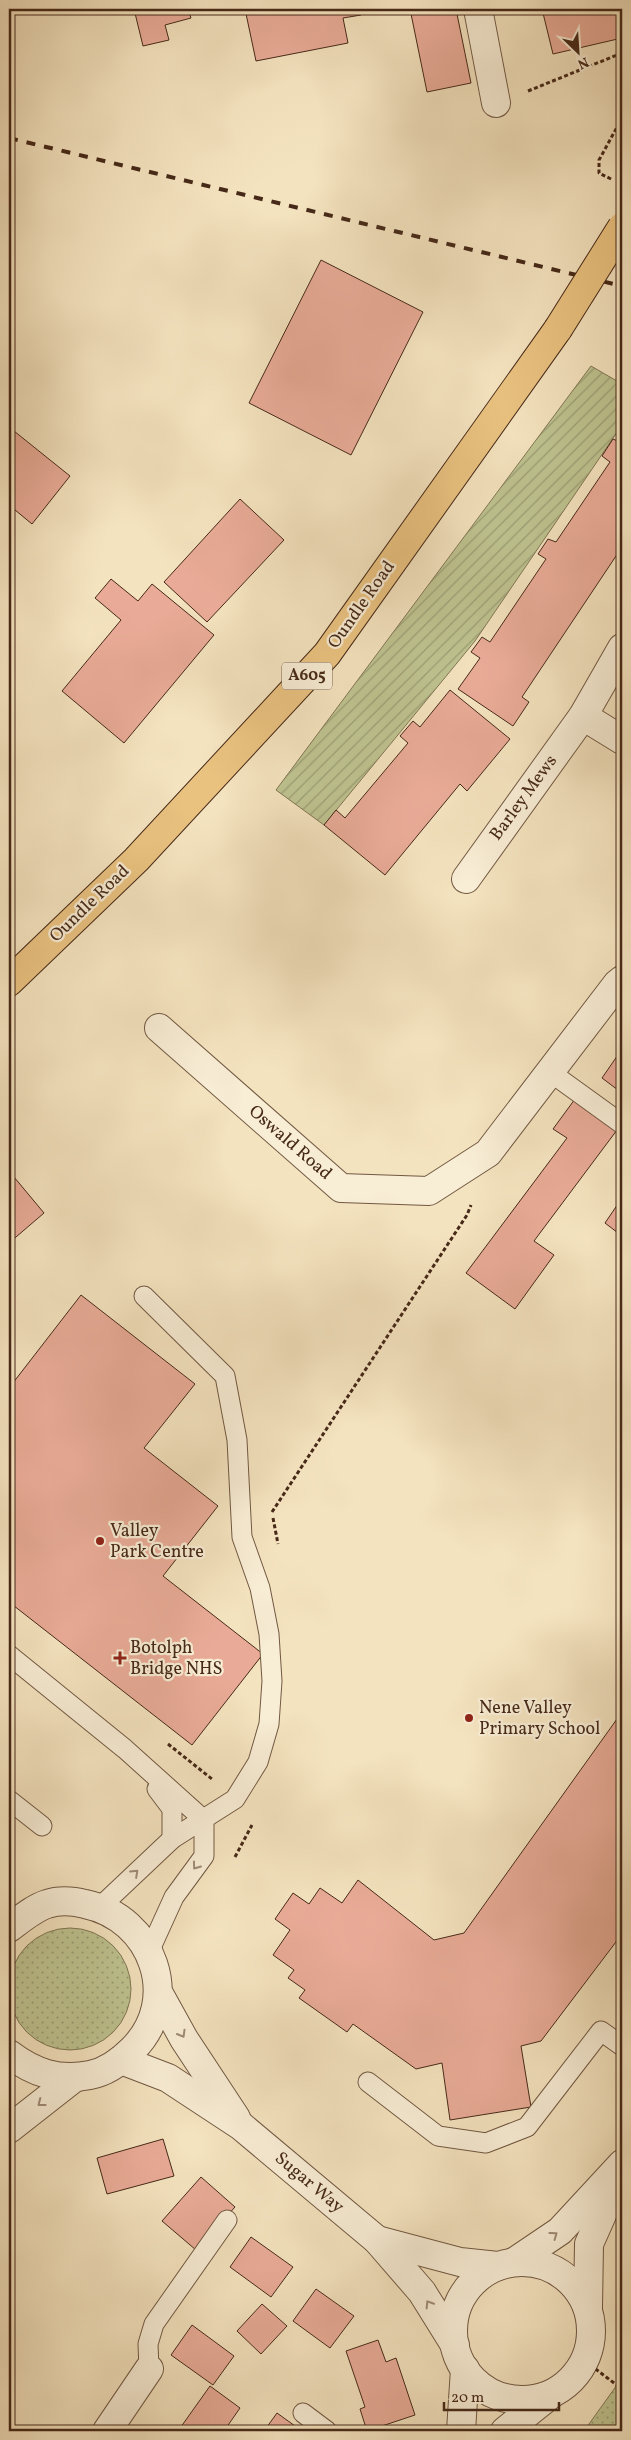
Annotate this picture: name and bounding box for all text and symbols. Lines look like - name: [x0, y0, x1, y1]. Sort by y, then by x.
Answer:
- north arrow: [554, 28, 604, 78]
- text: N: [574, 52, 591, 73]
- street label: Oundle Road: [322, 556, 402, 654]
- road number: A605: [282, 662, 332, 689]
- street label: Barley Mews: [484, 750, 564, 846]
- street label: Oundle Road: [44, 859, 136, 949]
- street label: Oswald Road: [243, 1100, 337, 1186]
- place label: Valley Park Centre: [110, 1519, 204, 1565]
- marker: Valley Park Centre: [94, 1535, 106, 1547]
- place label: Botolph Bridge NHS: [130, 1636, 223, 1682]
- marker: Botolph Bridge NHS: [114, 1652, 126, 1664]
- place label: Nene Valley Primary School: [479, 1696, 600, 1742]
- marker: Nene Valley Primary School: [463, 1712, 475, 1724]
- one-way arrow: [194, 1860, 202, 1869]
- one-way arrow: [130, 1870, 139, 1879]
- one-way arrow: [175, 2029, 185, 2038]
- one-way arrow: [38, 2098, 47, 2106]
- street label: Sugar Way: [269, 2146, 349, 2220]
- one-way arrow: [548, 2232, 557, 2240]
- one-way arrow: [426, 2300, 436, 2309]
- scale bar: [444, 2380, 558, 2412]
- text: 20 m: [451, 2388, 484, 2409]

